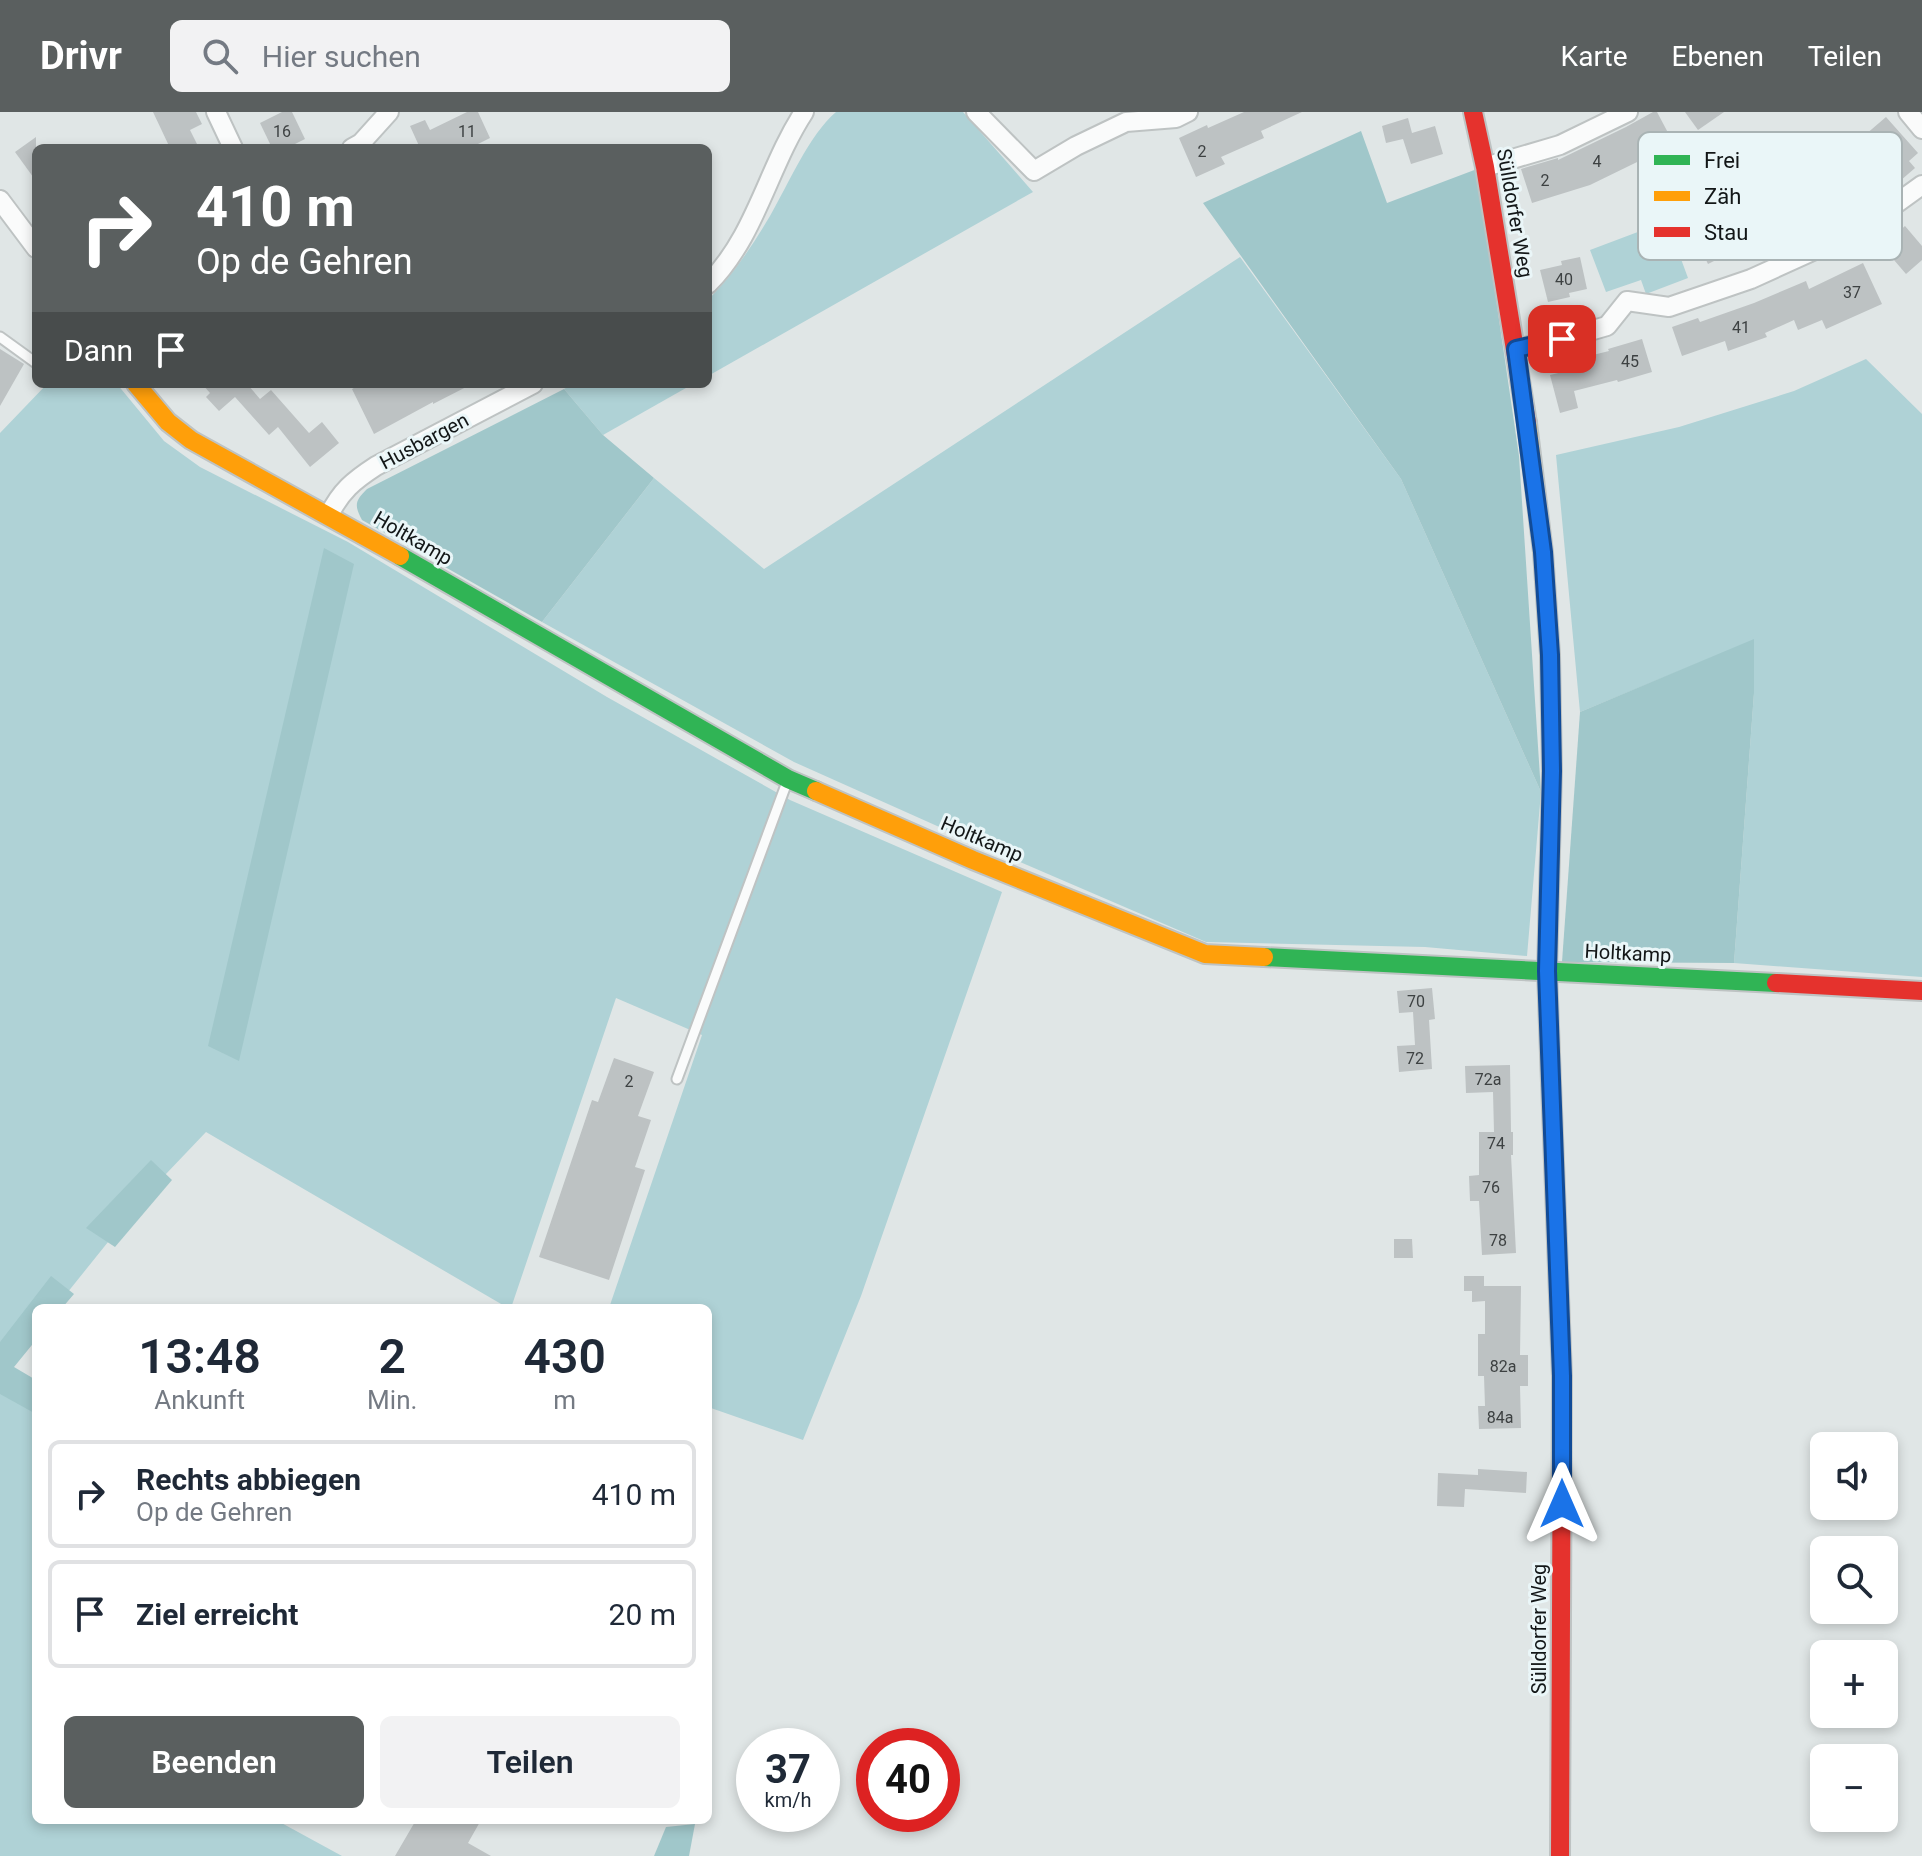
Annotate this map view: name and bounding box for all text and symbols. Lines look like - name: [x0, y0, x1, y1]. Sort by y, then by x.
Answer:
- search box: [170, 20, 730, 92]
- text: Drivr: [40, 34, 122, 78]
- icon: search: [198, 34, 242, 78]
- text: Hier suchen: [262, 39, 421, 74]
- text: Karte: [1561, 40, 1628, 73]
- text: Ebenen: [1672, 40, 1764, 73]
- text: Teilen: [1808, 40, 1882, 73]
- house number: 16: [273, 122, 291, 141]
- house number: 11: [458, 122, 476, 141]
- legend: [1638, 132, 1902, 260]
- house number: 2: [1198, 142, 1207, 161]
- street label: Sülldorfer Weg: [1492, 147, 1538, 279]
- text: Frei: [1704, 148, 1740, 173]
- house number: 4: [1593, 152, 1602, 171]
- house number: 2: [1541, 171, 1550, 190]
- text: 410 m: [196, 174, 355, 240]
- icon: right: [64, 176, 168, 280]
- text: Zäh: [1704, 184, 1741, 209]
- text: Stau: [1704, 220, 1748, 245]
- text: Op de Gehren: [196, 241, 413, 283]
- house number: 40: [1555, 270, 1573, 289]
- house number: 37: [1843, 283, 1861, 302]
- pin: [1528, 305, 1596, 373]
- icon: arrive: [1540, 317, 1584, 361]
- house number: 41: [1732, 318, 1750, 337]
- icon: arrive: [149, 328, 193, 372]
- text: Dann: [64, 333, 133, 368]
- house number: 45: [1621, 352, 1639, 371]
- street label: Husbargen: [375, 408, 473, 474]
- street label: Holtkamp: [369, 506, 457, 570]
- street label: Holtkamp: [937, 811, 1027, 867]
- street label: Holtkamp: [1584, 939, 1672, 967]
- house number: 70: [1407, 992, 1425, 1011]
- house number: 72: [1406, 1049, 1424, 1068]
- house number: 72a: [1475, 1070, 1501, 1089]
- house number: 2: [625, 1072, 634, 1091]
- house number: 74: [1487, 1134, 1505, 1153]
- house number: 76: [1482, 1178, 1500, 1197]
- house number: 78: [1489, 1231, 1507, 1250]
- text: 13:48: [138, 1328, 261, 1385]
- text: 2: [379, 1328, 406, 1385]
- text: 430: [524, 1328, 606, 1385]
- house number: 82a: [1490, 1357, 1516, 1376]
- text: Ankunft: [154, 1385, 245, 1415]
- text: Min.: [367, 1385, 417, 1415]
- text: m: [553, 1385, 576, 1415]
- house number: 84a: [1487, 1408, 1513, 1427]
- map controls: [1810, 1432, 1898, 1832]
- button: sound: [1810, 1432, 1898, 1520]
- text: Rechts abbiegen: [136, 1462, 361, 1497]
- position arrow: [1520, 1462, 1604, 1546]
- icon: right: [68, 1472, 112, 1516]
- text: 410 m: [592, 1477, 676, 1512]
- text: Op de Gehren: [136, 1497, 292, 1527]
- button: search: [1810, 1536, 1898, 1624]
- street label: Sülldorfer Weg: [1527, 1564, 1551, 1694]
- icon: arrive: [68, 1592, 112, 1636]
- text: Ziel erreicht: [136, 1597, 298, 1632]
- text: 20 m: [609, 1597, 676, 1632]
- button: +: [1810, 1640, 1898, 1728]
- button: Beenden: [64, 1716, 364, 1808]
- button: Teilen: [380, 1716, 680, 1808]
- speed limit sign: 40: [856, 1728, 960, 1832]
- button: −: [1810, 1744, 1898, 1832]
- text: 37: [765, 1746, 811, 1793]
- text: km/h: [765, 1788, 811, 1812]

